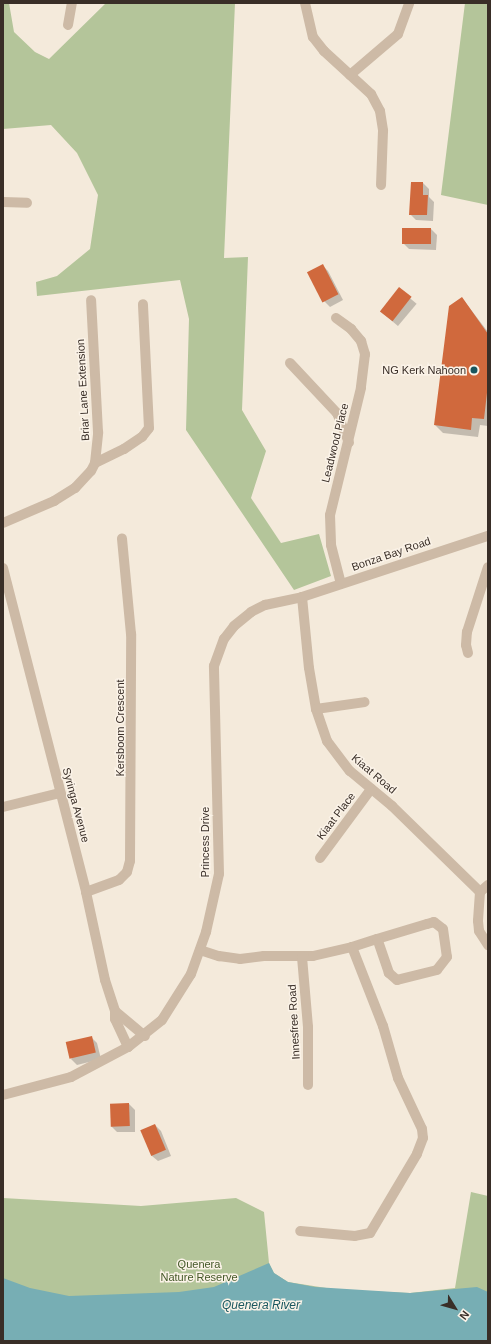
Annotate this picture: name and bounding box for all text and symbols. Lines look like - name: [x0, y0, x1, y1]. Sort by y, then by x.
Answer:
- street label: Briar Lane Extension: [74, 339, 92, 441]
- place label: NG Kerk Nahoon: [382, 363, 466, 377]
- marker: NG Kerk Nahoon: [469, 365, 479, 375]
- street label: Leadwood Place: [319, 402, 351, 484]
- street label: Bonza Bay Road: [350, 534, 432, 574]
- street label: Kersboom Crescent: [113, 679, 127, 777]
- street label: Kiaat Road: [349, 751, 399, 797]
- street label: Syringa Avenue: [60, 766, 92, 844]
- street label: Kiaat Place: [314, 790, 358, 842]
- street label: Princess Drive: [198, 807, 212, 877]
- street label: Innesfree Road: [285, 984, 303, 1060]
- park label: Quenera Nature Reserve: [160, 1258, 238, 1284]
- north arrow: [435, 1288, 475, 1328]
- water label: Quenera River: [222, 1299, 300, 1313]
- text: N: [457, 1308, 472, 1322]

